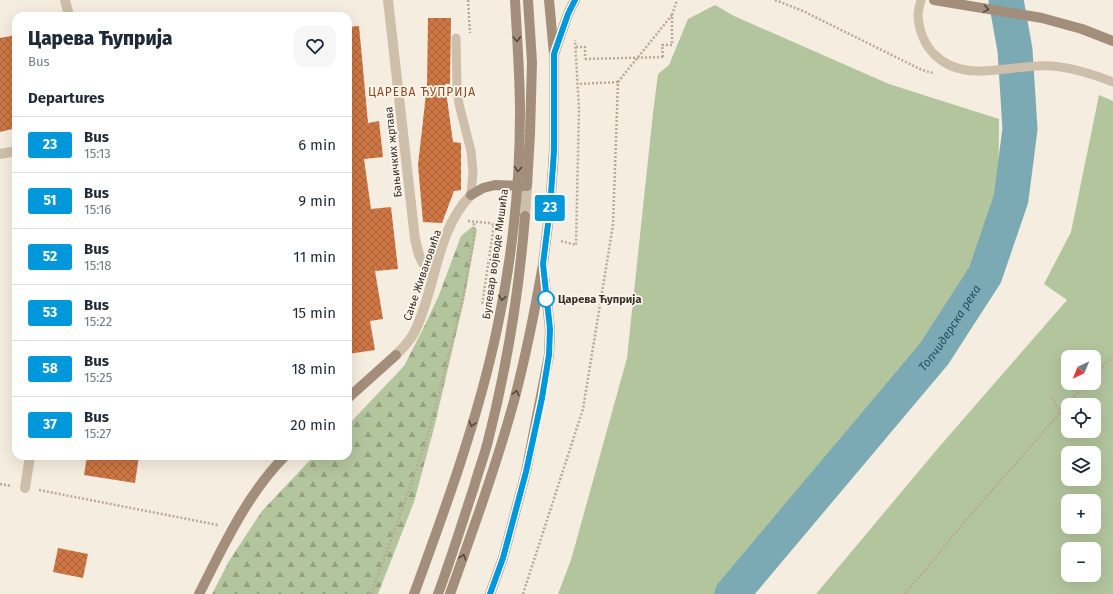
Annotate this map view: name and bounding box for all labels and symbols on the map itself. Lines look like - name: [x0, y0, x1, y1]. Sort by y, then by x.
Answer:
- one-way arrow: [983, 4, 989, 13]
- one-way arrow: [513, 36, 522, 42]
- district label: ЦАРЕВА ЋУПРИЈА: [368, 85, 476, 99]
- street label: Бањичких жртава: [382, 106, 405, 198]
- one-way arrow: [513, 166, 522, 172]
- street label: Булевар војводе Мишића: [480, 188, 511, 320]
- line badge: 23: [532, 195, 568, 221]
- street label: Сање Живановића: [401, 228, 444, 323]
- water label: Топчидерска река: [916, 282, 984, 374]
- marker: Царева Ћуприја: [537, 290, 555, 308]
- place label: Царева Ћуприја: [558, 293, 641, 306]
- one-way arrow: [499, 295, 507, 301]
- north arrow: [1061, 350, 1101, 390]
- one-way arrow: [511, 390, 519, 397]
- one-way arrow: [468, 420, 477, 427]
- one-way arrow: [459, 554, 467, 561]

